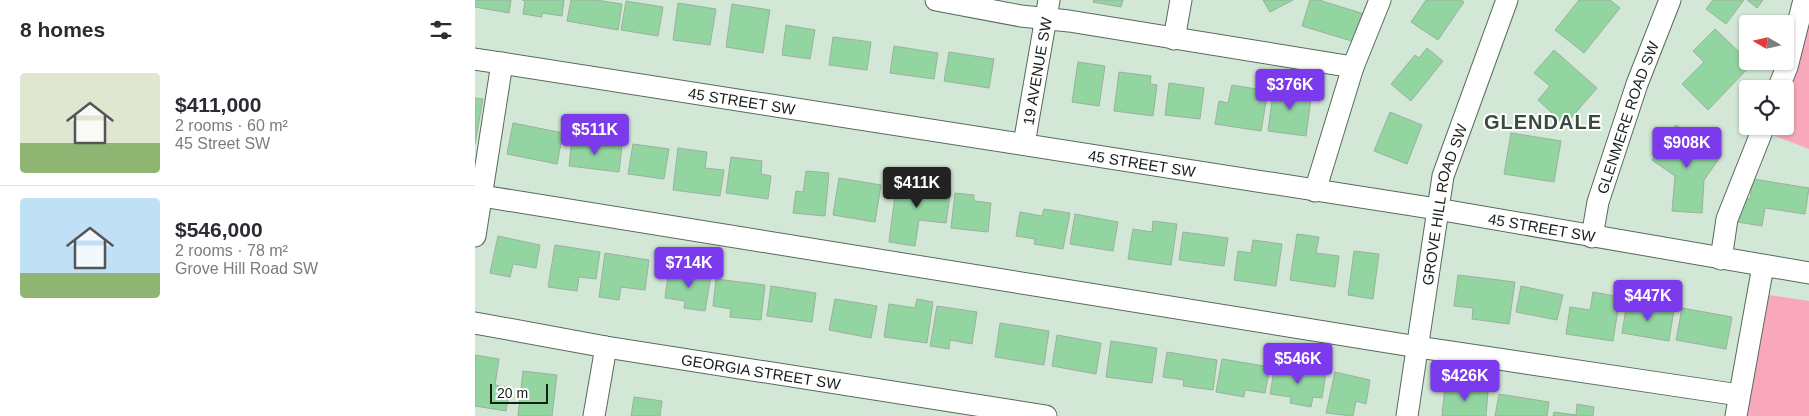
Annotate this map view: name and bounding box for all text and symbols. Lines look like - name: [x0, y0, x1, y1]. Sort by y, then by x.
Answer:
- street label: 19 AVENUE SW: [1019, 15, 1054, 126]
- north arrow: [1739, 15, 1794, 70]
- map controls: [1739, 15, 1794, 135]
- icon: filters: [427, 16, 455, 44]
- text: 8 homes: [20, 18, 105, 41]
- street label: GLENMERE ROAD SW: [1593, 38, 1662, 196]
- pin: $376K: [1255, 68, 1325, 111]
- text: $376K: [1266, 76, 1314, 93]
- button: locate: [1739, 80, 1794, 135]
- street label: 45 STREET SW: [687, 84, 797, 117]
- icon: home: [60, 93, 120, 153]
- text: $411,000: [175, 93, 261, 116]
- district label: GLENDALE: [1484, 111, 1602, 133]
- pin: $511K: [560, 114, 630, 156]
- text: 2 rooms · 60 m²: [175, 117, 288, 134]
- text: $511K: [572, 121, 618, 138]
- street label: GROVE HILL ROAD SW: [1418, 121, 1470, 286]
- pin: $908K: [1652, 126, 1722, 169]
- text: $908K: [1663, 134, 1711, 151]
- text: 45 Street SW: [175, 135, 270, 152]
- street label: 45 STREET SW: [1087, 146, 1198, 180]
- pin: $411K: [882, 166, 952, 209]
- text: $411K: [894, 174, 940, 191]
- street label: 45 STREET SW: [1487, 209, 1597, 245]
- icon: home: [60, 218, 120, 278]
- text: $546,000: [175, 218, 263, 241]
- text: 2 rooms · 78 m²: [175, 242, 288, 259]
- pin: $714K: [654, 246, 724, 289]
- text: $714K: [665, 254, 713, 271]
- text: Grove Hill Road SW: [175, 260, 318, 277]
- pin: $447K: [1613, 280, 1683, 322]
- text: $447K: [1624, 287, 1672, 304]
- pin: $546K: [1263, 342, 1333, 385]
- street label: GEORGIA STREET SW: [680, 350, 842, 392]
- text: $546K: [1274, 350, 1322, 367]
- pin: $426K: [1430, 360, 1500, 402]
- text: $426K: [1441, 367, 1489, 384]
- scale bar: [490, 381, 547, 404]
- text: 20 m: [497, 385, 528, 401]

